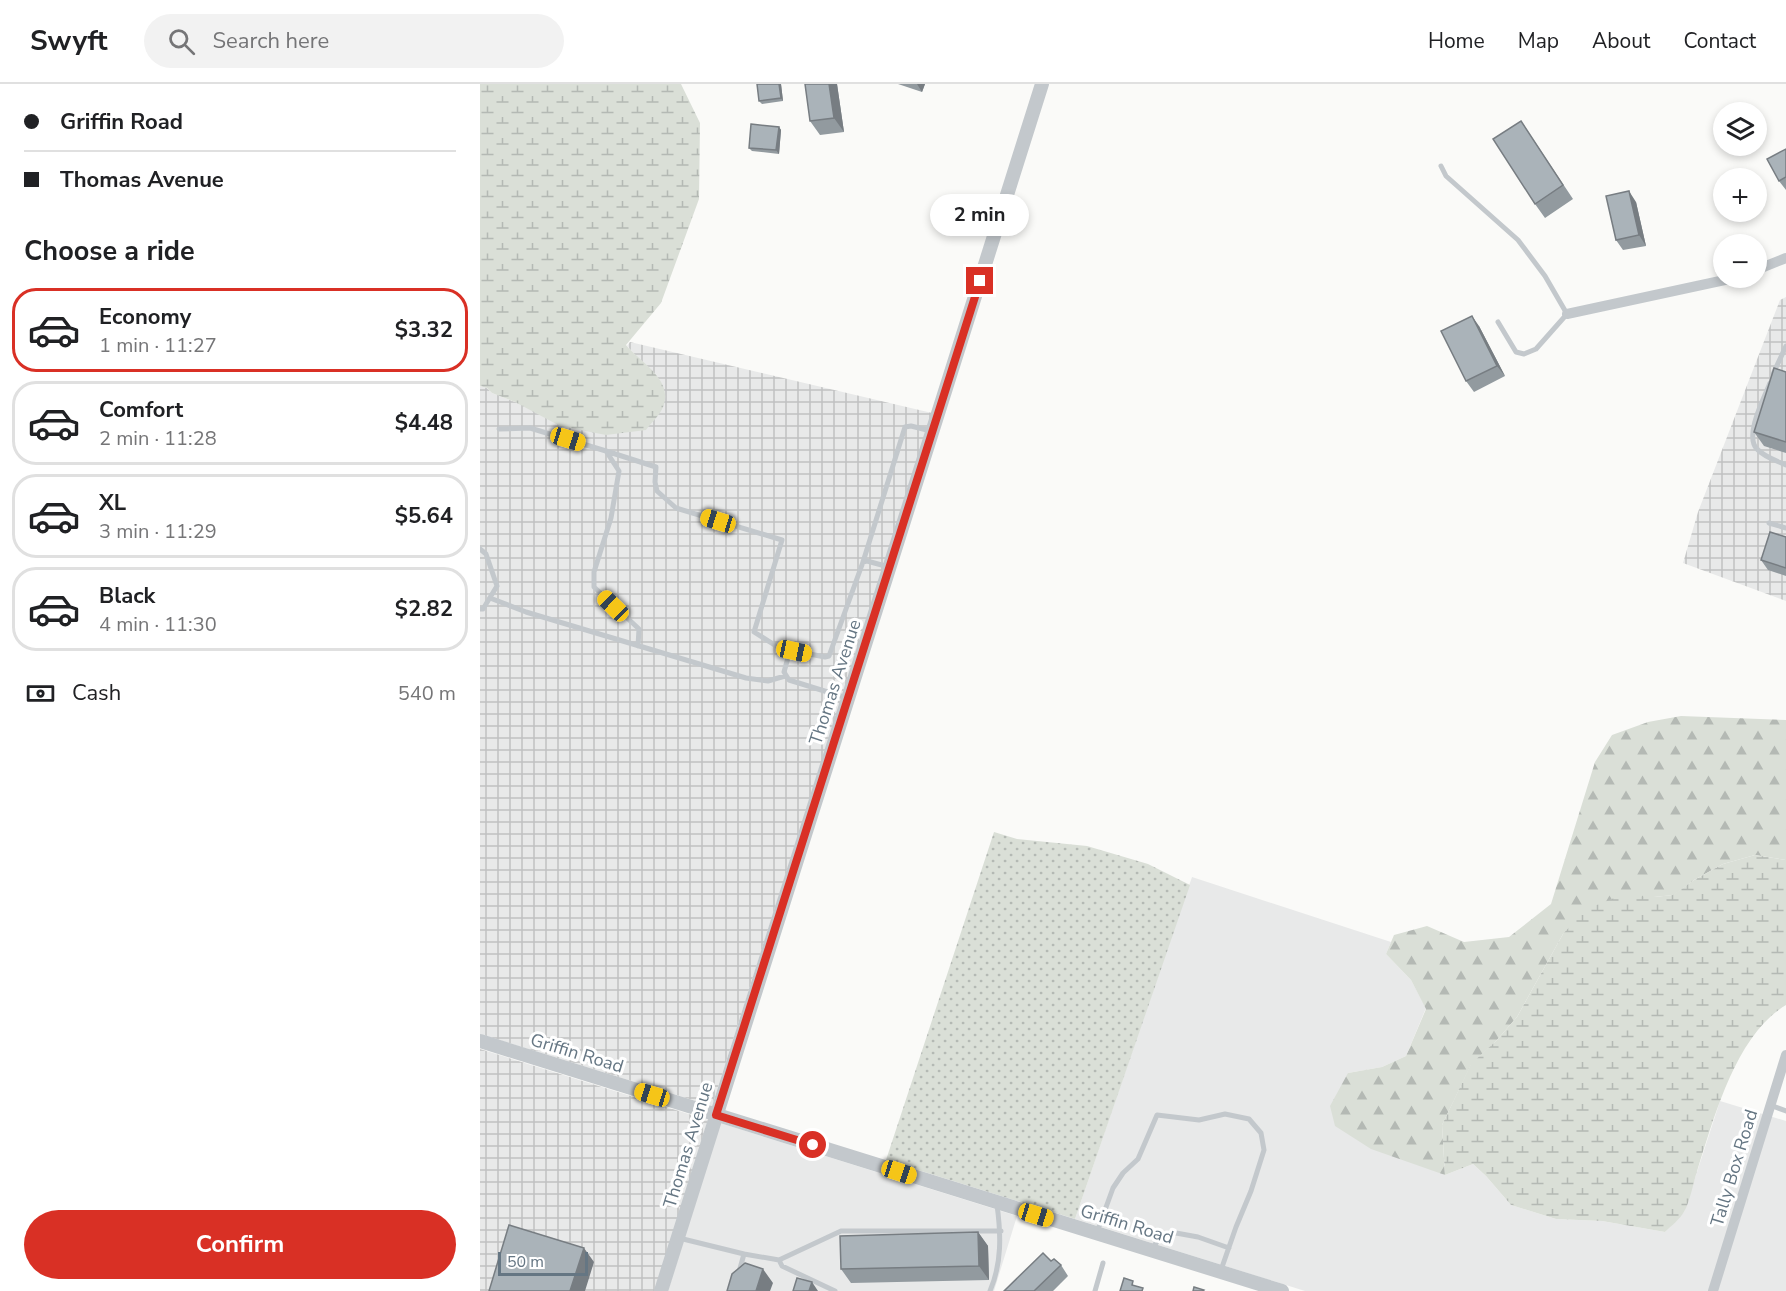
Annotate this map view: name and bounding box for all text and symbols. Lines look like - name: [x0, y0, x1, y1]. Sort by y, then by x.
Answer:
- search box: [144, 14, 564, 68]
- text: Swyft: [30, 22, 108, 60]
- icon: search: [165, 25, 198, 58]
- text: Search here: [213, 26, 329, 56]
- text: Home: [1428, 27, 1485, 55]
- text: Map: [1518, 27, 1559, 55]
- text: About: [1592, 27, 1650, 55]
- text: Contact: [1683, 27, 1756, 55]
- map controls: [1713, 102, 1767, 288]
- button: layers: [1713, 102, 1767, 156]
- text: Griffin Road: [60, 107, 183, 137]
- text: Thomas Avenue: [60, 165, 224, 195]
- button: +: [1713, 168, 1767, 222]
- callout: 2 min: [930, 194, 1030, 236]
- text: 2 min: [954, 201, 1005, 228]
- text: Choose a ride: [24, 233, 195, 270]
- button: −: [1713, 234, 1767, 288]
- route end: [966, 267, 993, 294]
- text: Economy: [99, 302, 191, 332]
- icon: car: [27, 303, 81, 357]
- text: $3.32: [395, 315, 453, 345]
- text: 1 min · 11:27: [99, 332, 217, 359]
- text: Comfort: [99, 395, 183, 425]
- icon: car: [27, 396, 81, 450]
- text: $4.48: [395, 408, 453, 438]
- text: 2 min · 11:28: [99, 425, 217, 452]
- car: [548, 425, 588, 453]
- text: XL: [99, 488, 126, 518]
- icon: car: [27, 489, 81, 543]
- text: $5.64: [395, 501, 453, 531]
- car: [698, 507, 738, 535]
- text: 3 min · 11:29: [99, 518, 217, 545]
- text: Black: [99, 581, 155, 611]
- icon: car: [27, 582, 81, 636]
- car: [594, 587, 632, 625]
- text: $2.82: [395, 594, 453, 624]
- text: 4 min · 11:30: [99, 611, 217, 638]
- street label: Thomas Avenue: [803, 616, 867, 748]
- car: [775, 638, 813, 664]
- icon: cash: [24, 677, 57, 710]
- text: Cash: [72, 678, 121, 708]
- text: 540 m: [398, 680, 456, 707]
- street label: Griffin Road: [527, 1027, 627, 1079]
- street label: Thomas Avenue: [657, 1079, 719, 1211]
- car: [632, 1081, 672, 1109]
- street label: Tally Box Road: [1705, 1107, 1763, 1229]
- route start: [799, 1131, 826, 1158]
- car: [879, 1158, 919, 1186]
- street label: Griffin Road: [1077, 1198, 1177, 1250]
- car: [1016, 1201, 1056, 1229]
- button: Confirm: [24, 1210, 456, 1279]
- scale bar: [498, 1249, 588, 1276]
- text: 50 m: [507, 1251, 544, 1273]

